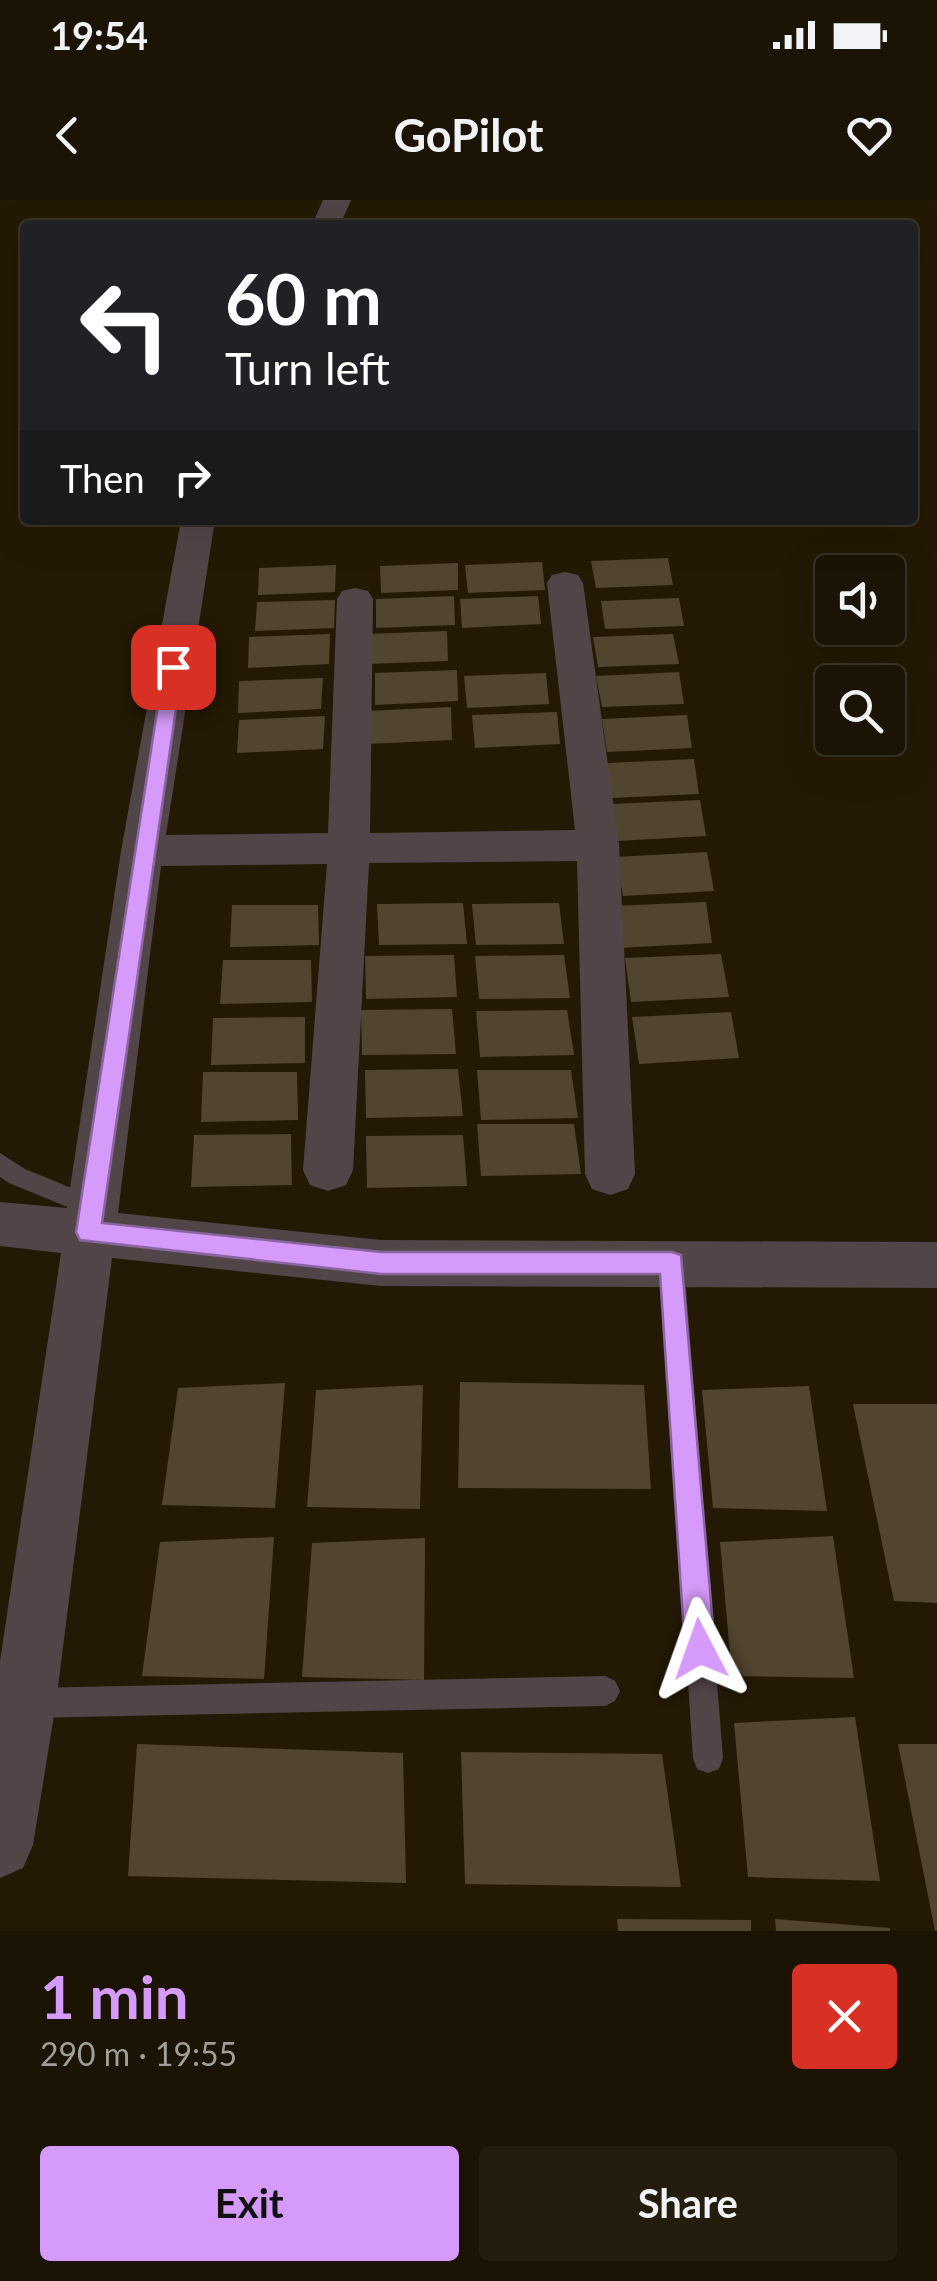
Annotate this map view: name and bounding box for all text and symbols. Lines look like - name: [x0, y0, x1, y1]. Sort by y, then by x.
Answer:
- text: 19:54: [50, 12, 148, 58]
- icon: back: [40, 108, 95, 163]
- text: GoPilot: [393, 108, 544, 162]
- icon: heart: [842, 108, 897, 163]
- text: 60 m: [225, 256, 382, 340]
- icon: left: [60, 260, 190, 390]
- text: Turn left: [225, 341, 390, 395]
- icon: right: [165, 450, 220, 505]
- text: Then: [60, 455, 145, 501]
- map controls: [815, 555, 905, 755]
- button: sound: [815, 555, 905, 645]
- pin: [131, 625, 216, 710]
- icon: arrive: [146, 640, 201, 695]
- button: search: [815, 665, 905, 755]
- position arrow: [648, 1597, 752, 1701]
- text: 1 min: [40, 1960, 189, 2032]
- button: close: [792, 1964, 897, 2069]
- text: 290 m · 19:55: [40, 2034, 237, 2073]
- button: Exit: [40, 2146, 459, 2261]
- button: Share: [479, 2146, 897, 2261]

